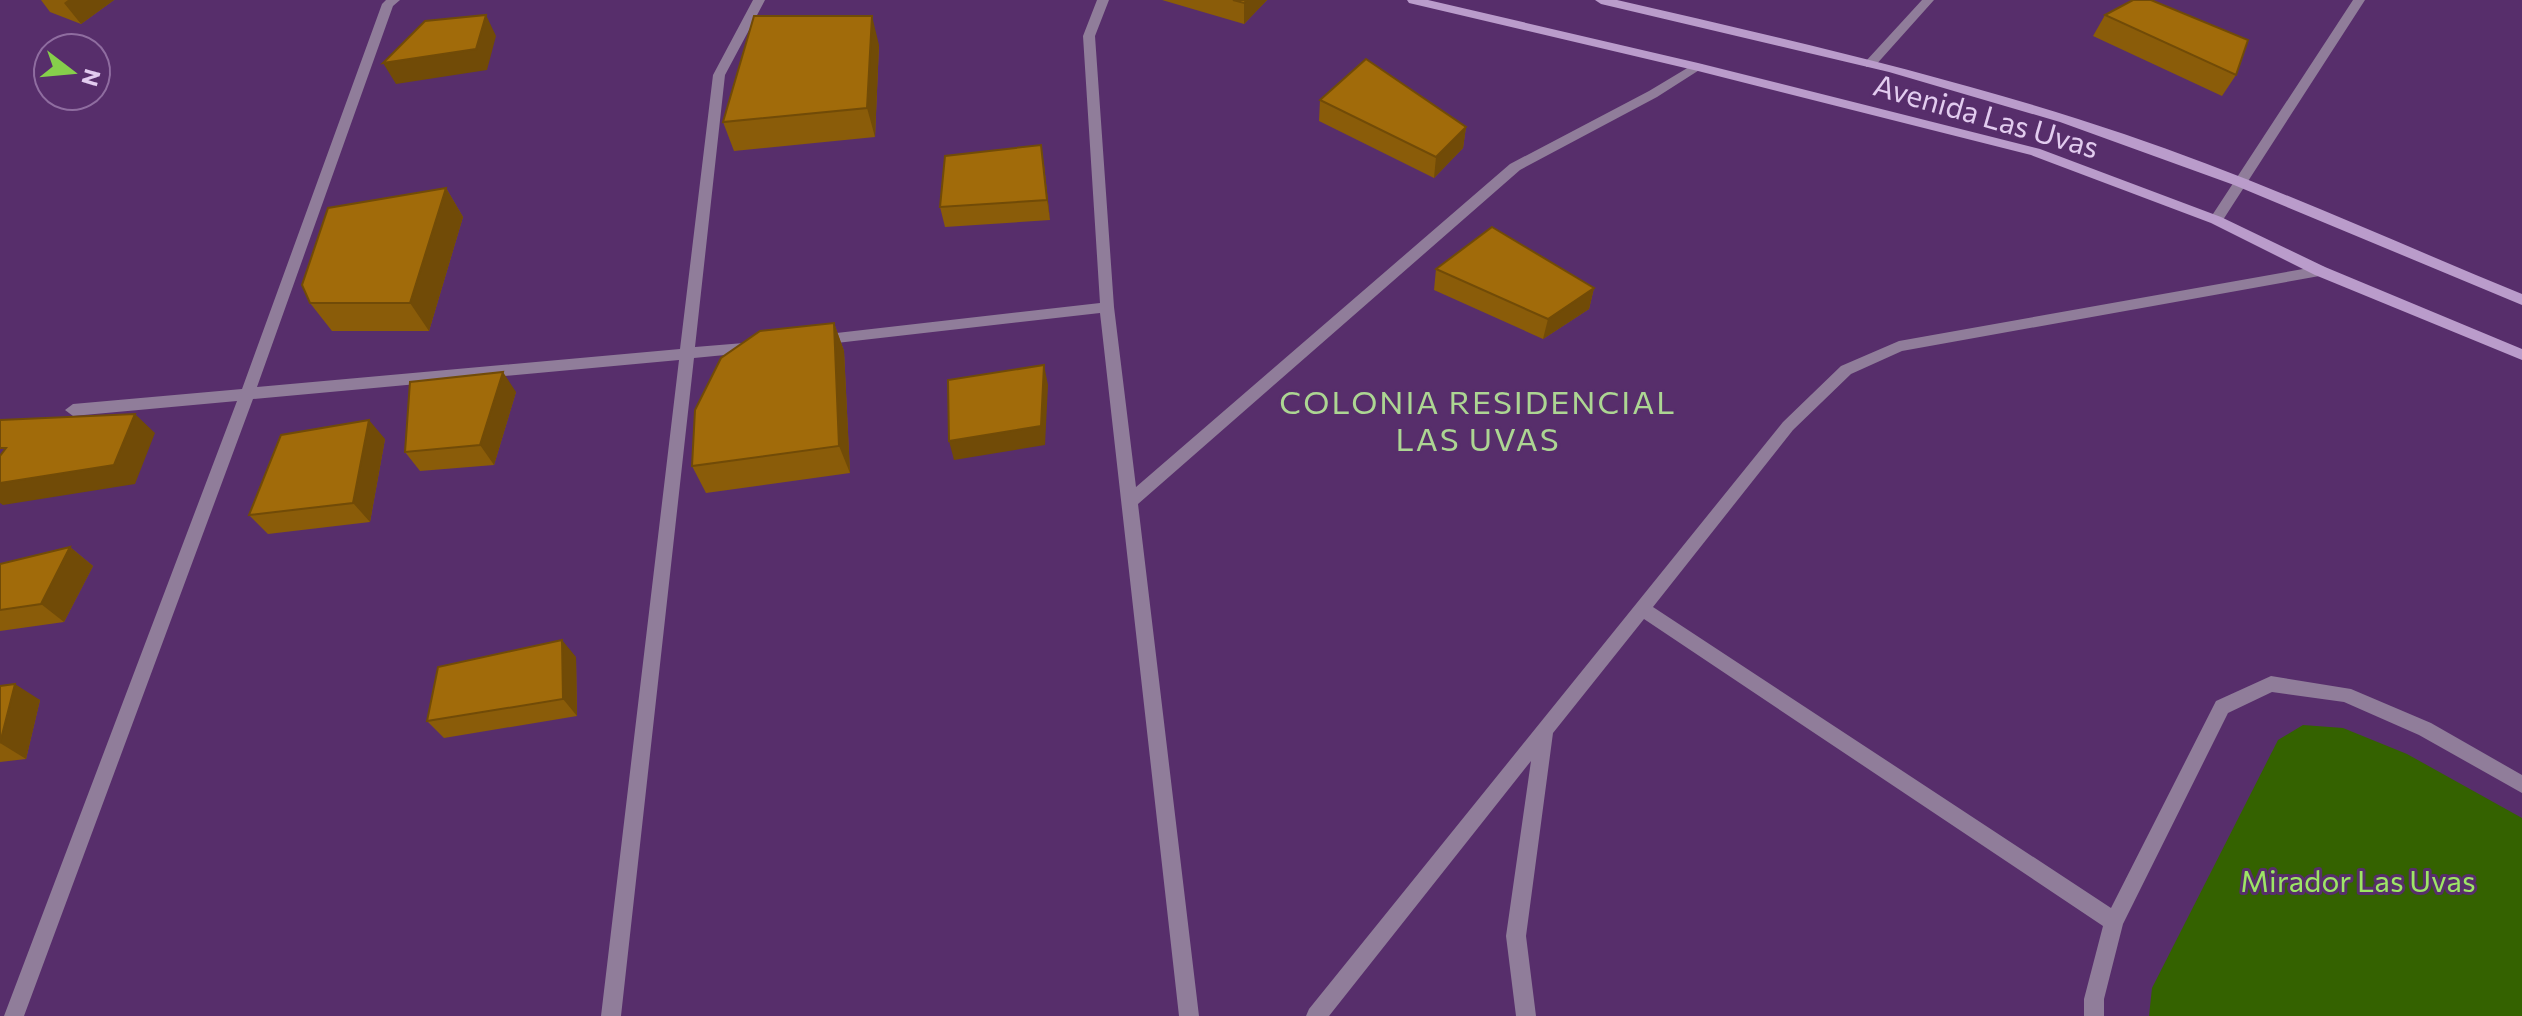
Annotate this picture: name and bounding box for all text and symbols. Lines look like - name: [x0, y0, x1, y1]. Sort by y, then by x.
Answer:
- north arrow: [32, 32, 112, 112]
- street label: Avenida Las Uvas: [1870, 65, 2104, 164]
- text: N: [76, 66, 107, 89]
- district label: COLONIA RESIDENCIAL LAS UVAS: [1279, 381, 1677, 458]
- park label: Mirador Las Uvas: [2240, 861, 2476, 898]

